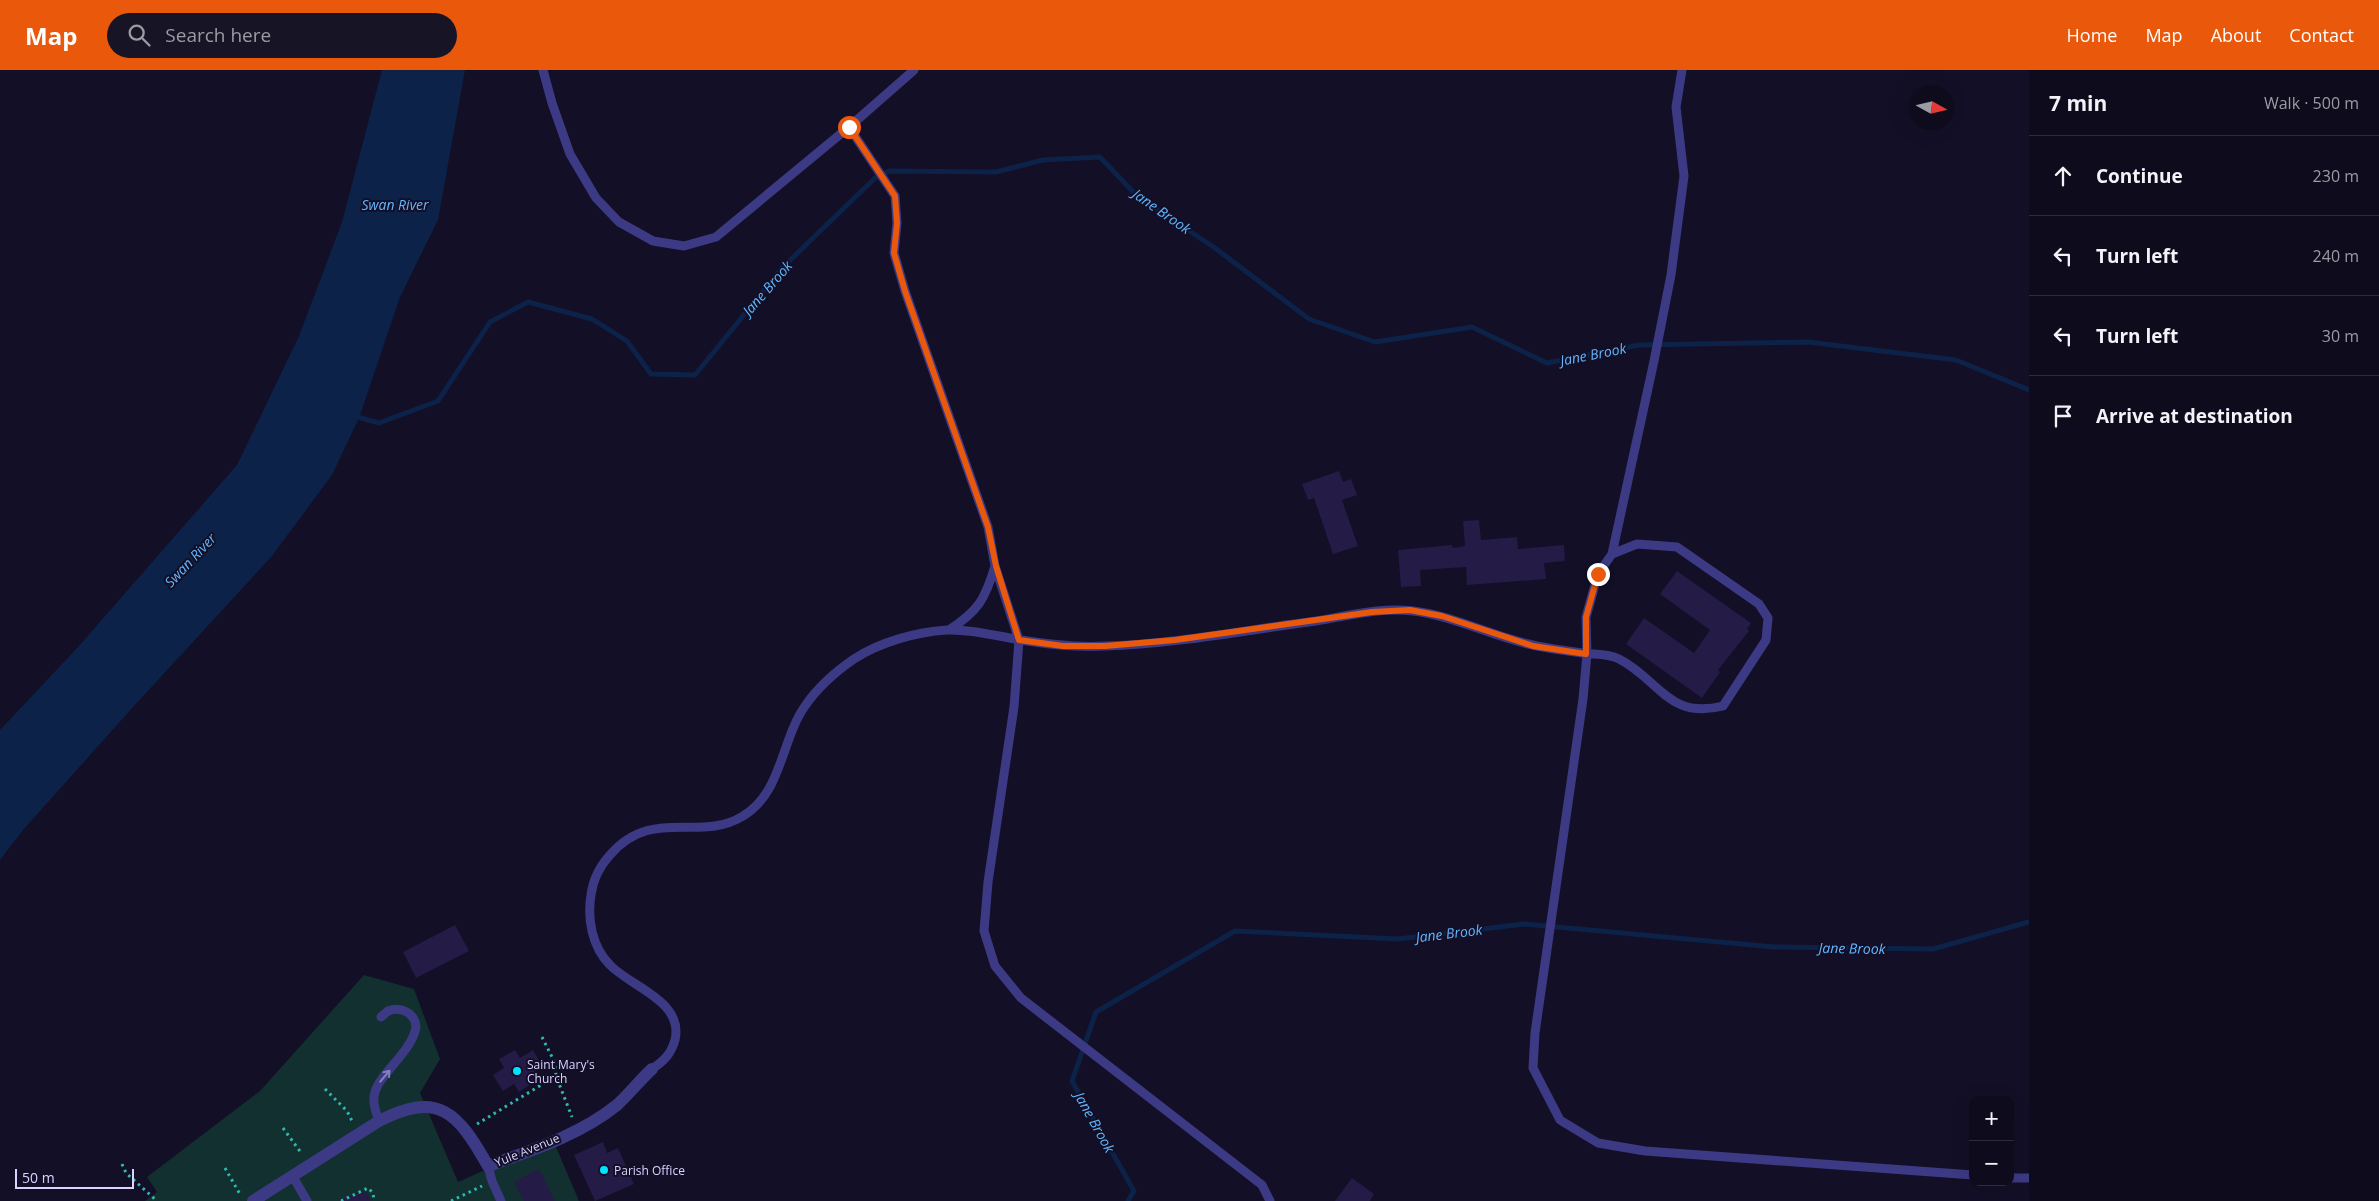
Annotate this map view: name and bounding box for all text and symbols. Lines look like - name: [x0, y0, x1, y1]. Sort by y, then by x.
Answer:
- search box: [107, 13, 457, 58]
- text: Map: [25, 19, 77, 52]
- icon: search: [125, 21, 153, 49]
- text: Search here: [165, 22, 271, 48]
- text: Home: [2067, 23, 2117, 47]
- text: Map: [2145, 23, 2183, 47]
- text: About: [2211, 23, 2261, 47]
- text: Contact: [2289, 23, 2354, 47]
- north arrow: [1909, 85, 1954, 130]
- text: 7 min: [2049, 89, 2107, 117]
- text: Walk · 500 m: [2264, 92, 2359, 114]
- route start: [838, 116, 861, 139]
- icon: ahead: [2049, 162, 2077, 190]
- text: Continue: [2096, 163, 2183, 189]
- text: 230 m: [2313, 165, 2359, 187]
- water label: Jane Brook: [1127, 182, 1196, 239]
- water label: Swan River: [361, 195, 429, 214]
- icon: left: [2049, 242, 2077, 270]
- text: Turn left: [2096, 243, 2178, 269]
- text: 240 m: [2313, 245, 2359, 267]
- water label: Jane Brook: [736, 256, 797, 322]
- icon: left: [2049, 322, 2077, 350]
- text: Turn left: [2096, 323, 2178, 349]
- text: 30 m: [2322, 325, 2359, 347]
- water label: Jane Brook: [1555, 338, 1629, 370]
- icon: arrive: [2049, 402, 2077, 430]
- text: Arrive at destination: [2096, 403, 2293, 429]
- water label: Swan River: [160, 529, 220, 591]
- route end: [1587, 563, 1610, 586]
- water label: Jane Brook: [1412, 919, 1485, 947]
- water label: Jane Brook: [1815, 938, 1887, 958]
- place label: Saint Mary's Church: [527, 1056, 595, 1087]
- marker: Saint Mary's Church: [511, 1065, 523, 1077]
- one-way arrow: [380, 1070, 391, 1083]
- water label: Jane Brook: [1069, 1086, 1120, 1157]
- map controls: [1969, 1096, 2014, 1186]
- button: +: [1969, 1096, 2014, 1141]
- street label: Yule Avenue: [492, 1129, 562, 1171]
- button: −: [1969, 1141, 2014, 1186]
- place label: Parish Office: [614, 1162, 685, 1179]
- marker: Parish Office: [598, 1164, 610, 1176]
- scale bar: [15, 1166, 134, 1189]
- text: 50 m: [22, 1168, 55, 1187]

